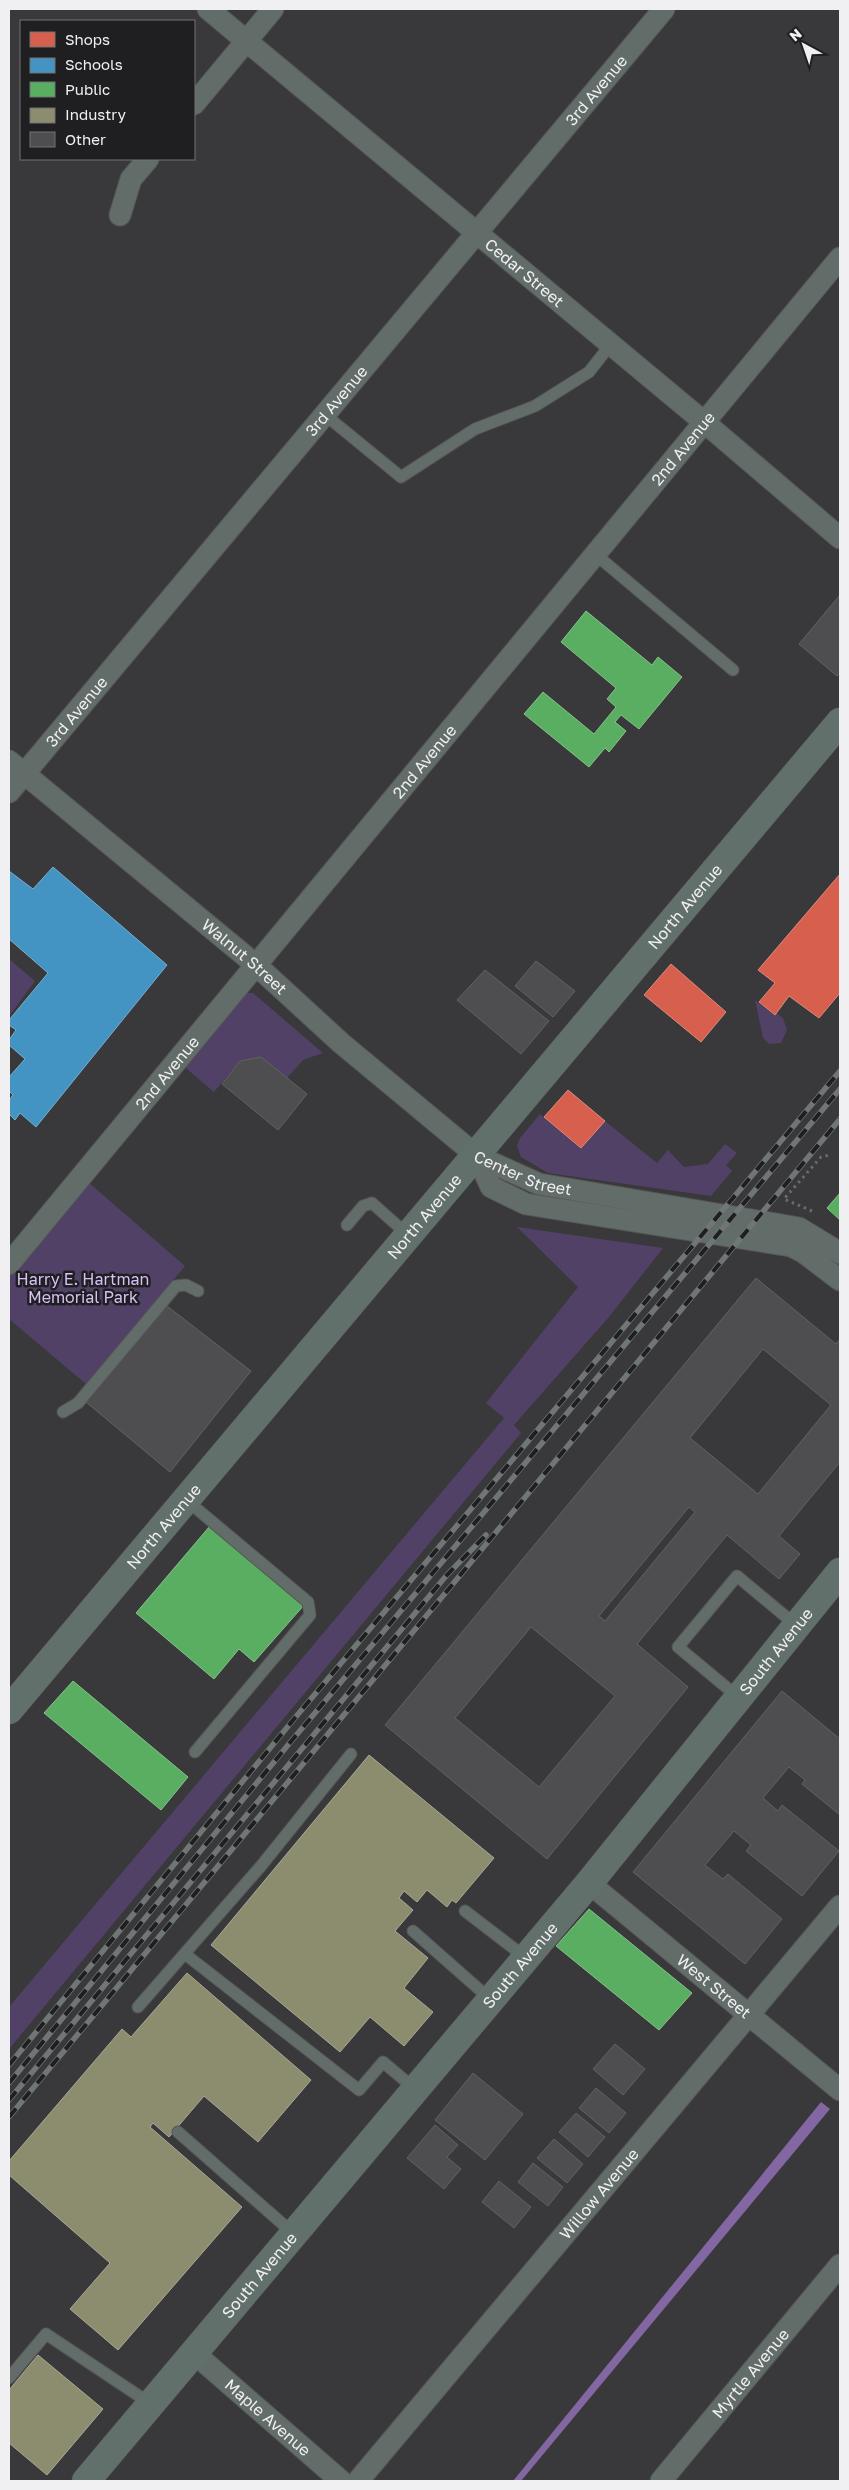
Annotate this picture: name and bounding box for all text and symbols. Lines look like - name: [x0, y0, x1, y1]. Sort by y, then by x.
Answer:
- legend: [20, 20, 195, 160]
- north arrow: [779, 20, 829, 70]
- text: N: [786, 25, 805, 45]
- text: Shops: [65, 30, 110, 48]
- street label: 3rd Avenue: [561, 51, 631, 130]
- text: Schools: [65, 55, 123, 73]
- text: Public: [65, 80, 110, 98]
- text: Industry: [65, 105, 126, 123]
- text: Other: [65, 130, 106, 148]
- street label: Cedar Street: [481, 234, 568, 311]
- street label: 3rd Avenue: [301, 361, 371, 440]
- street label: 2nd Avenue: [647, 407, 719, 489]
- street label: 3rd Avenue: [41, 672, 112, 751]
- street label: 2nd Avenue: [388, 720, 460, 802]
- street label: North Avenue: [643, 860, 726, 953]
- street label: Walnut Street: [198, 914, 291, 999]
- street label: 2nd Avenue: [131, 1032, 203, 1114]
- street label: Center Street: [471, 1146, 573, 1199]
- street label: North Avenue: [383, 1170, 466, 1263]
- park label: Harry E. Hartman Memorial Park: [17, 1269, 149, 1307]
- street label: North Avenue: [122, 1480, 205, 1573]
- street label: South Avenue: [735, 1604, 817, 1699]
- street label: South Avenue: [478, 1918, 562, 2012]
- street label: West Street: [673, 1950, 755, 2023]
- street label: Willow Avenue: [555, 2144, 643, 2243]
- street label: South Avenue: [217, 2228, 301, 2322]
- street label: Myrtle Avenue: [707, 2324, 793, 2422]
- street label: Maple Avenue: [221, 2375, 315, 2460]

